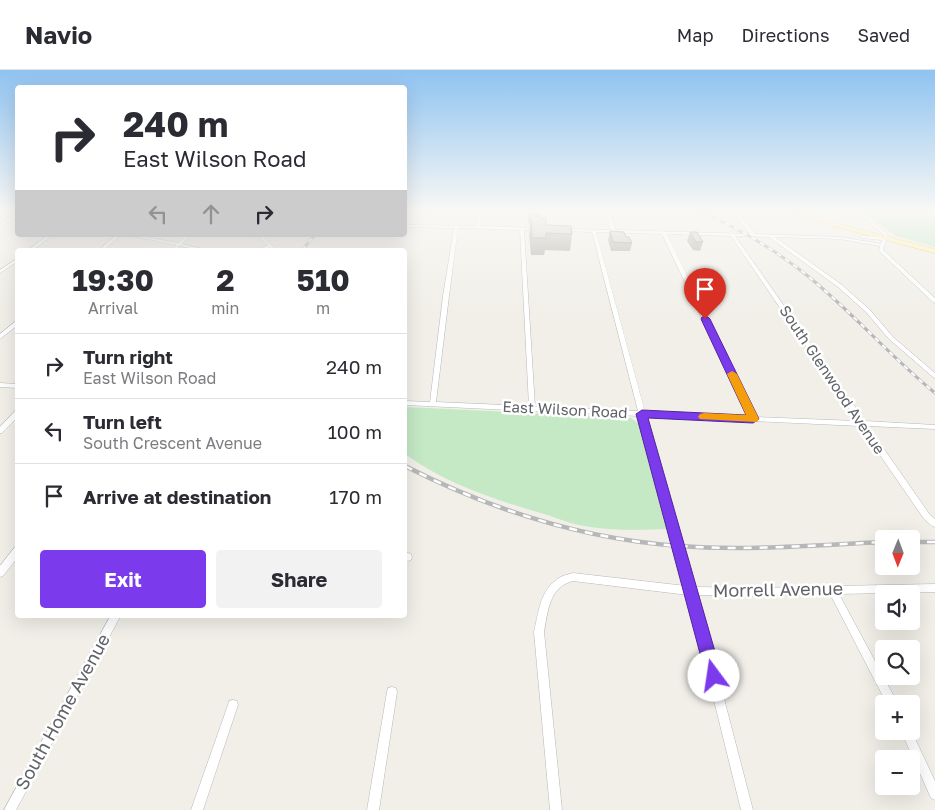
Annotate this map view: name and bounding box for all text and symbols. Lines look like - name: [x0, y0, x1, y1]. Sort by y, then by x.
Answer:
- text: Navio: [25, 20, 92, 49]
- text: Map: [677, 24, 713, 46]
- text: Directions: [741, 24, 829, 46]
- text: Saved: [857, 24, 910, 46]
- text: 240 m: [123, 103, 228, 145]
- icon: right: [40, 105, 105, 170]
- text: East Wilson Road: [123, 145, 306, 172]
- icon: left: [144, 200, 172, 228]
- icon: ahead: [197, 200, 225, 228]
- icon: right: [250, 200, 278, 228]
- text: 19:30: [72, 262, 154, 298]
- text: 2: [216, 262, 234, 298]
- text: 510: [297, 262, 350, 298]
- pin: [684, 268, 726, 319]
- icon: arrive: [691, 275, 719, 303]
- text: Arrival: [88, 298, 138, 318]
- text: min: [211, 298, 239, 318]
- text: m: [316, 298, 330, 318]
- street label: South Glenwood Avenue: [776, 302, 890, 458]
- text: Turn right: [83, 345, 173, 368]
- icon: right: [40, 352, 68, 380]
- text: 240 m: [326, 355, 382, 378]
- text: East Wilson Road: [83, 368, 216, 388]
- street label: East Wilson Road: [502, 397, 628, 421]
- text: Turn left: [83, 410, 162, 433]
- icon: left: [40, 417, 68, 445]
- text: 100 m: [328, 420, 382, 443]
- text: South Crescent Avenue: [83, 433, 262, 453]
- icon: arrive: [40, 482, 68, 510]
- text: Arrive at destination: [83, 485, 271, 508]
- text: 170 m: [329, 485, 382, 508]
- north arrow: [875, 530, 920, 575]
- map controls: [875, 530, 920, 795]
- button: Exit: [40, 550, 206, 608]
- button: Share: [216, 550, 382, 608]
- street label: Morrell Avenue: [713, 577, 843, 601]
- button: sound: [875, 585, 920, 630]
- street label: South Home Avenue: [10, 630, 114, 793]
- button: search: [875, 640, 920, 685]
- position arrow: [687, 649, 739, 701]
- button: +: [875, 695, 920, 740]
- button: −: [875, 750, 920, 795]

